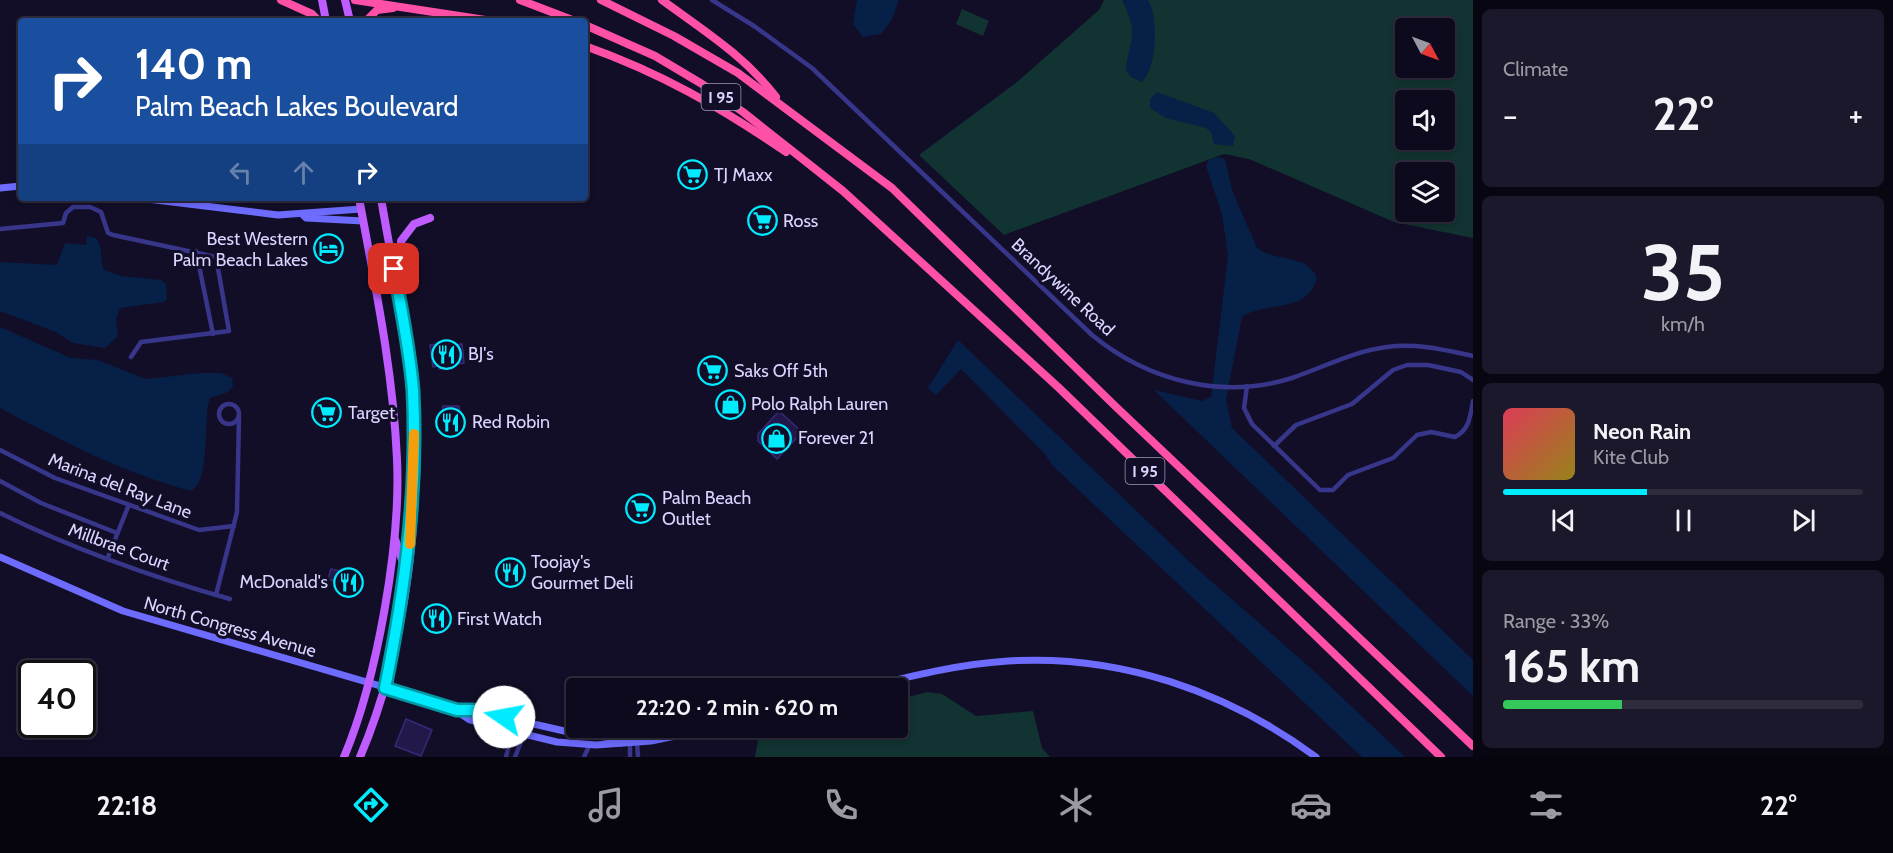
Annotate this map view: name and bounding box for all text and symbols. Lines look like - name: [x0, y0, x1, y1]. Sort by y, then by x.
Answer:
- north arrow: [1395, 18, 1455, 78]
- map controls: [1395, 18, 1455, 222]
- text: 140 m: [135, 38, 252, 90]
- icon: right: [36, 42, 114, 120]
- text: Climate: [1503, 57, 1568, 81]
- road number: I 95: [702, 84, 740, 110]
- text: 22°: [1653, 87, 1713, 141]
- text: Palm Beach Lakes Boulevard: [135, 90, 458, 123]
- button: sound: [1395, 90, 1455, 150]
- text: −: [1503, 95, 1518, 135]
- text: +: [1848, 95, 1863, 135]
- icon: left: [224, 156, 257, 189]
- icon: ahead: [287, 156, 320, 189]
- icon: right: [350, 156, 383, 189]
- supermarket icon: TJ Maxx: [677, 159, 709, 191]
- button: layers: [1395, 162, 1455, 222]
- place label: TJ Maxx: [714, 164, 773, 186]
- supermarket icon: Ross: [746, 205, 778, 237]
- place label: Ross: [783, 210, 818, 232]
- text: 35: [1641, 225, 1725, 320]
- place label: Best Western Palm Beach Lakes: [173, 228, 308, 271]
- hotel icon: Best Western Palm Beach Lakes: [313, 233, 345, 265]
- street label: Brandywine Road: [1007, 234, 1119, 340]
- pin: [368, 243, 419, 294]
- icon: arrive: [377, 252, 410, 285]
- text: km/h: [1661, 312, 1705, 336]
- restaurant icon: BJ's: [431, 338, 463, 370]
- place label: BJ's: [468, 343, 494, 365]
- supermarket icon: Saks Off 5th: [697, 355, 729, 387]
- place label: Saks Off 5th: [734, 360, 828, 382]
- shop icon: Polo Ralph Lauren: [714, 388, 746, 420]
- place label: Polo Ralph Lauren: [751, 393, 888, 415]
- supermarket icon: Target: [311, 397, 343, 429]
- place label: Target: [348, 402, 395, 424]
- restaurant icon: Red Robin: [435, 406, 467, 438]
- place label: Red Robin: [472, 411, 550, 433]
- text: Neon Rain: [1593, 418, 1691, 445]
- shop icon: Forever 21: [761, 422, 793, 454]
- place label: Forever 21: [798, 427, 874, 449]
- text: Kite Club: [1593, 445, 1669, 469]
- street label: Marina del Ray Lane: [45, 448, 195, 524]
- road number: I 95: [1126, 458, 1164, 484]
- place label: Palm Beach Outlet: [662, 487, 751, 530]
- supermarket icon: Palm Beach Outlet: [625, 492, 657, 524]
- icon: previous: [1547, 504, 1580, 537]
- icon: pause: [1667, 504, 1700, 537]
- icon: next: [1787, 504, 1820, 537]
- street label: Millbrae Court: [65, 519, 173, 575]
- place label: Toojay's Gourmet Deli: [531, 551, 633, 594]
- restaurant icon: Toojay's Gourmet Deli: [494, 556, 526, 588]
- restaurant icon: McDonald's: [333, 566, 365, 598]
- place label: McDonald's: [240, 571, 328, 593]
- street label: North Congress Avenue: [141, 592, 319, 662]
- restaurant icon: First Watch: [420, 603, 452, 635]
- place label: First Watch: [457, 608, 542, 630]
- text: Range · 33%: [1503, 609, 1609, 633]
- text: 165 km: [1503, 639, 1640, 693]
- speed limit sign: 40: [18, 660, 96, 738]
- position arrow: [472, 685, 536, 749]
- text: 22:20 · 2 min · 620 m: [636, 694, 838, 721]
- icon: directions: [350, 784, 392, 826]
- icon: music: [585, 784, 627, 826]
- icon: phone: [820, 784, 862, 826]
- icon: climate: [1055, 784, 1097, 826]
- icon: car: [1290, 784, 1332, 826]
- icon: filters: [1525, 784, 1567, 826]
- text: 22:18: [96, 789, 157, 822]
- text: 22°: [1760, 789, 1796, 822]

